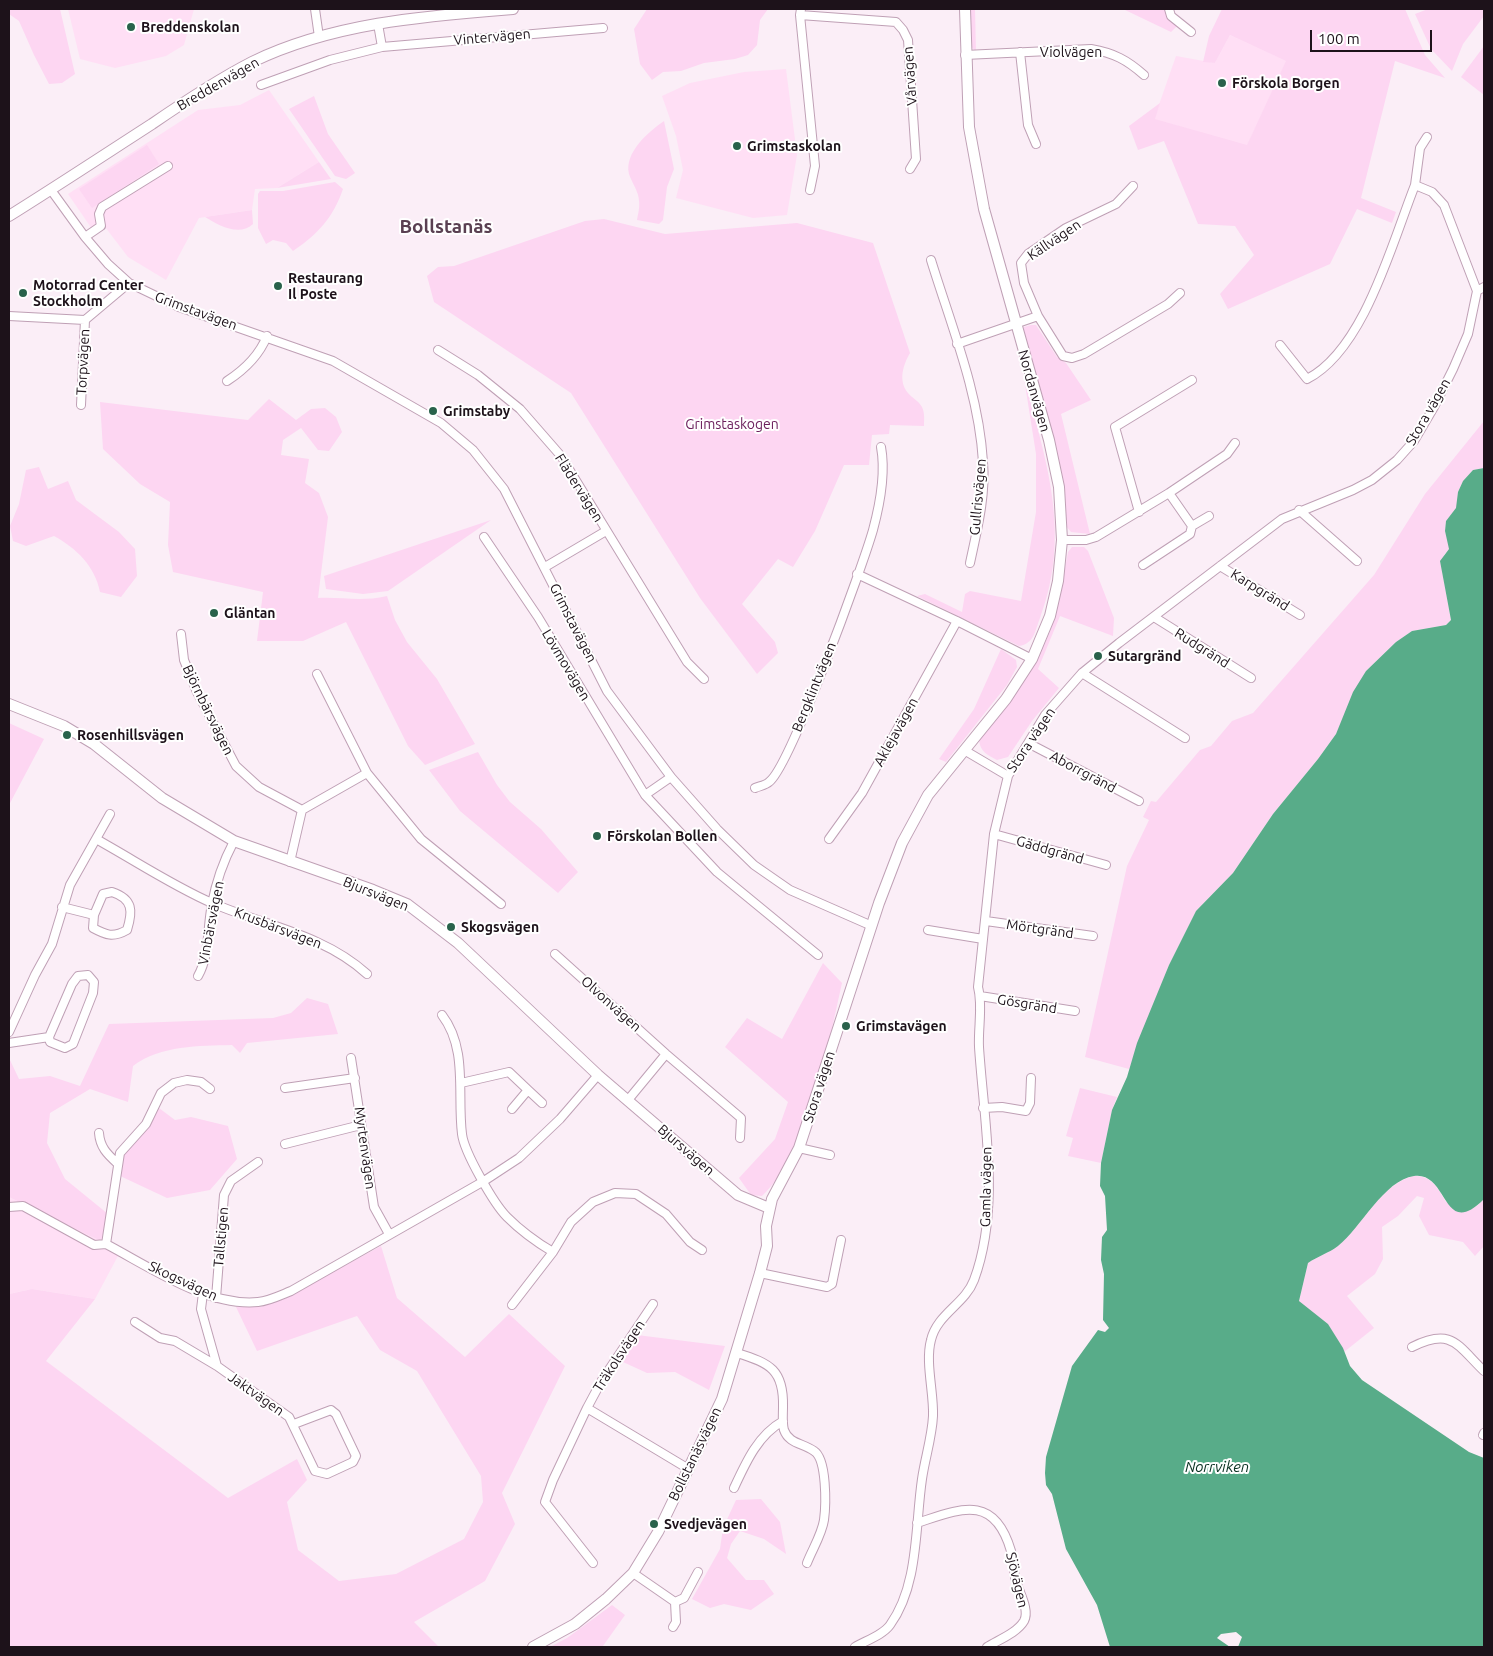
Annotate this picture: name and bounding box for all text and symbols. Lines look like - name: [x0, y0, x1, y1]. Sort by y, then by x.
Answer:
- place label: Breddenskolan: [141, 19, 240, 35]
- scale bar: [1313, 20, 1436, 52]
- marker: Breddenskolan: [125, 21, 137, 33]
- street label: Vintervägen: [453, 25, 531, 49]
- text: 100 m: [1318, 30, 1360, 47]
- street label: Violvägen: [1040, 44, 1102, 60]
- street label: Vårvägen: [900, 46, 920, 106]
- street label: Breddenvägen: [174, 54, 262, 114]
- place label: Förskola Borgen: [1232, 75, 1340, 91]
- marker: Förskola Borgen: [1216, 77, 1228, 89]
- place label: Grimstaskolan: [747, 138, 841, 154]
- marker: Grimstaskolan: [731, 140, 743, 152]
- district label: Bollstanäs: [399, 216, 493, 238]
- street label: Källvägen: [1024, 216, 1084, 264]
- place label: Restaurang Il Poste: [288, 270, 363, 302]
- place label: Motorrad Center Stockholm: [33, 277, 144, 310]
- marker: Restaurang Il Poste: [272, 280, 284, 292]
- marker: Motorrad Center Stockholm: [17, 287, 29, 299]
- street label: Grimstavägen: [152, 288, 240, 334]
- street label: Torpvägen: [73, 328, 93, 396]
- street label: Nordanvägen: [1014, 348, 1054, 434]
- street label: Stora vägen: [1402, 376, 1454, 448]
- place label: Grimstaby: [443, 403, 510, 419]
- marker: Grimstaby: [427, 405, 439, 417]
- park label: Grimstaskogen: [685, 416, 779, 432]
- street label: Flädervägen: [551, 451, 607, 525]
- street label: Gullrisvägen: [966, 458, 990, 536]
- street label: Karpgränd: [1228, 565, 1292, 615]
- street label: Grimstavägen: [546, 581, 600, 665]
- place label: Gläntan: [224, 605, 275, 621]
- marker: Gläntan: [208, 607, 220, 619]
- street label: Rudgränd: [1171, 625, 1233, 671]
- street label: Lövmovägen: [538, 626, 594, 704]
- street label: Bergklintvägen: [788, 640, 840, 734]
- place label: Sutargränd: [1108, 648, 1181, 664]
- marker: Sutargränd: [1092, 650, 1104, 662]
- street label: Björnbärsvägen: [179, 662, 237, 758]
- street label: Aklejavägen: [870, 695, 922, 769]
- street label: Stora vägen: [1003, 704, 1059, 776]
- place label: Rosenhillsvägen: [77, 727, 184, 743]
- marker: Rosenhillsvägen: [61, 729, 73, 741]
- street label: Aborrgränd: [1047, 747, 1119, 797]
- place label: Förskolan Bollen: [607, 828, 717, 844]
- marker: Förskolan Bollen: [591, 830, 603, 842]
- street label: Gäddgränd: [1014, 832, 1086, 868]
- street label: Bjursvägen: [341, 873, 411, 915]
- street label: Vinbärsvägen: [195, 880, 227, 966]
- street label: Krusbärsvägen: [232, 904, 324, 952]
- street label: Mörtgränd: [1005, 916, 1075, 942]
- place label: Skogsvägen: [461, 919, 539, 935]
- marker: Skogsvägen: [445, 921, 457, 933]
- street label: Olvonvägen: [577, 973, 645, 1035]
- street label: Gösgränd: [996, 991, 1058, 1017]
- place label: Grimstavägen: [856, 1018, 947, 1034]
- marker: Grimstavägen: [840, 1020, 852, 1032]
- street label: Stora vägen: [800, 1049, 838, 1125]
- street label: Myrtenvägen: [351, 1106, 379, 1190]
- street label: Bjursvägen: [654, 1121, 718, 1179]
- street label: Gamla vägen: [977, 1147, 995, 1227]
- street label: Tallstigen: [210, 1206, 232, 1268]
- street label: Skogsvägen: [146, 1258, 220, 1304]
- street label: Träkolsvägen: [590, 1317, 648, 1395]
- street label: Jaktvägen: [225, 1369, 287, 1419]
- street label: Bollstanäsvägen: [665, 1404, 725, 1504]
- water label: Norrviken: [1185, 1458, 1249, 1476]
- place label: Svedjevägen: [664, 1516, 747, 1532]
- marker: Svedjevägen: [648, 1518, 660, 1530]
- street label: Sjövägen: [1002, 1550, 1032, 1610]

